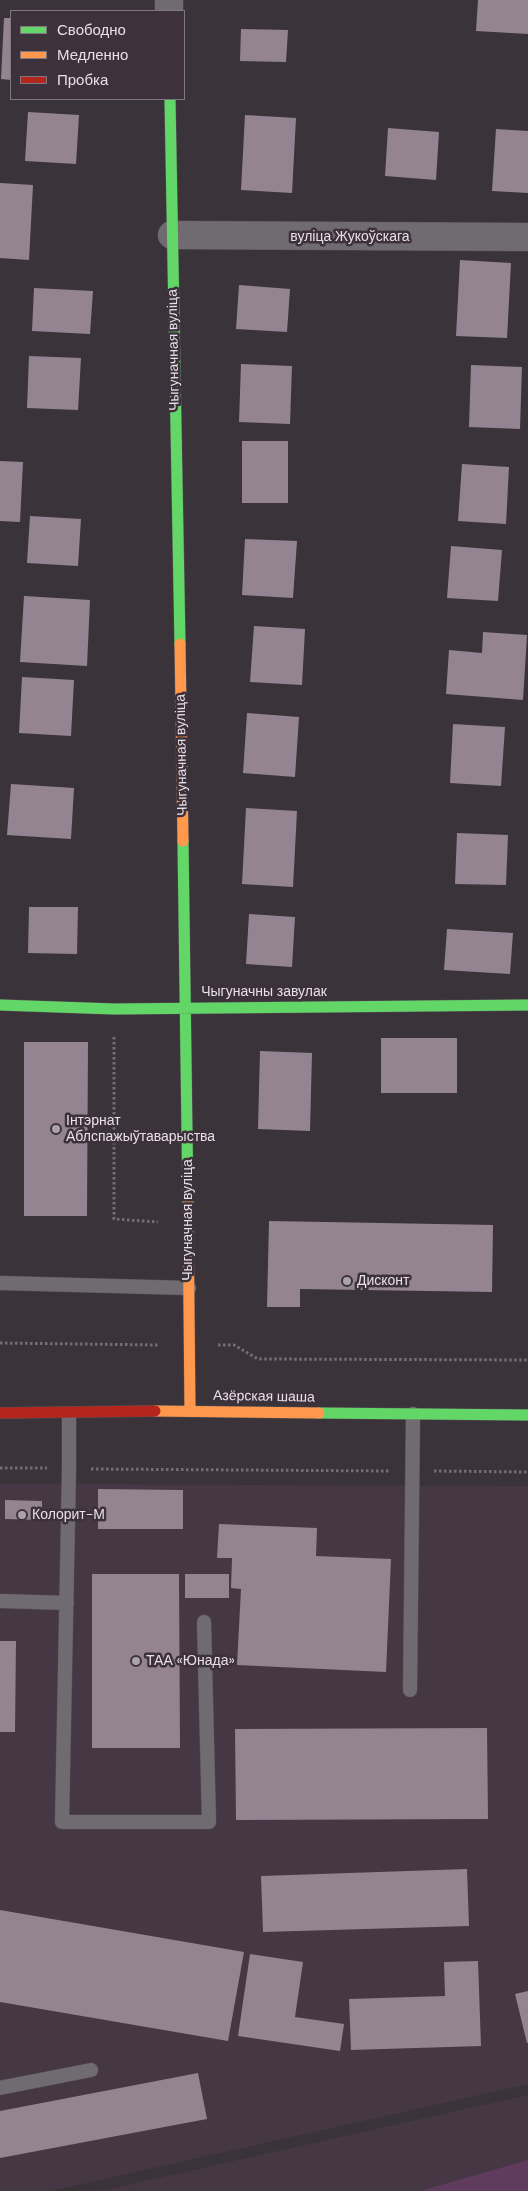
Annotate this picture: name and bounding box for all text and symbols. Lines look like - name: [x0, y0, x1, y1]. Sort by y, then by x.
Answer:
- legend: [10, 10, 185, 100]
- text: Свободно: [57, 20, 126, 40]
- text: Медленно: [57, 45, 128, 65]
- text: Пробка: [57, 70, 108, 90]
- street label: вуліца Жукоўскага: [290, 229, 410, 245]
- street label: Чыгуначная вуліца: [165, 289, 183, 411]
- street label: Чыгуначная вуліца: [173, 694, 191, 816]
- street label: Чыгуначны завулак: [201, 984, 327, 1000]
- place label: Інтэрнат Аблспажыўтаварыства: [66, 1113, 215, 1146]
- marker: Інтэрнат Аблспажыўтаварыства: [50, 1123, 62, 1135]
- street label: Чыгуначная вуліца: [180, 1159, 196, 1281]
- place label: Дисконт: [357, 1273, 410, 1289]
- marker: Дисконт: [341, 1275, 353, 1287]
- street label: Азёрская шаша: [213, 1388, 315, 1406]
- place label: Колорит-М: [32, 1507, 105, 1523]
- marker: Колорит-М: [16, 1509, 28, 1521]
- place label: ТАА «Юнада»: [146, 1653, 235, 1669]
- marker: ТАА «Юнада»: [130, 1655, 142, 1667]

